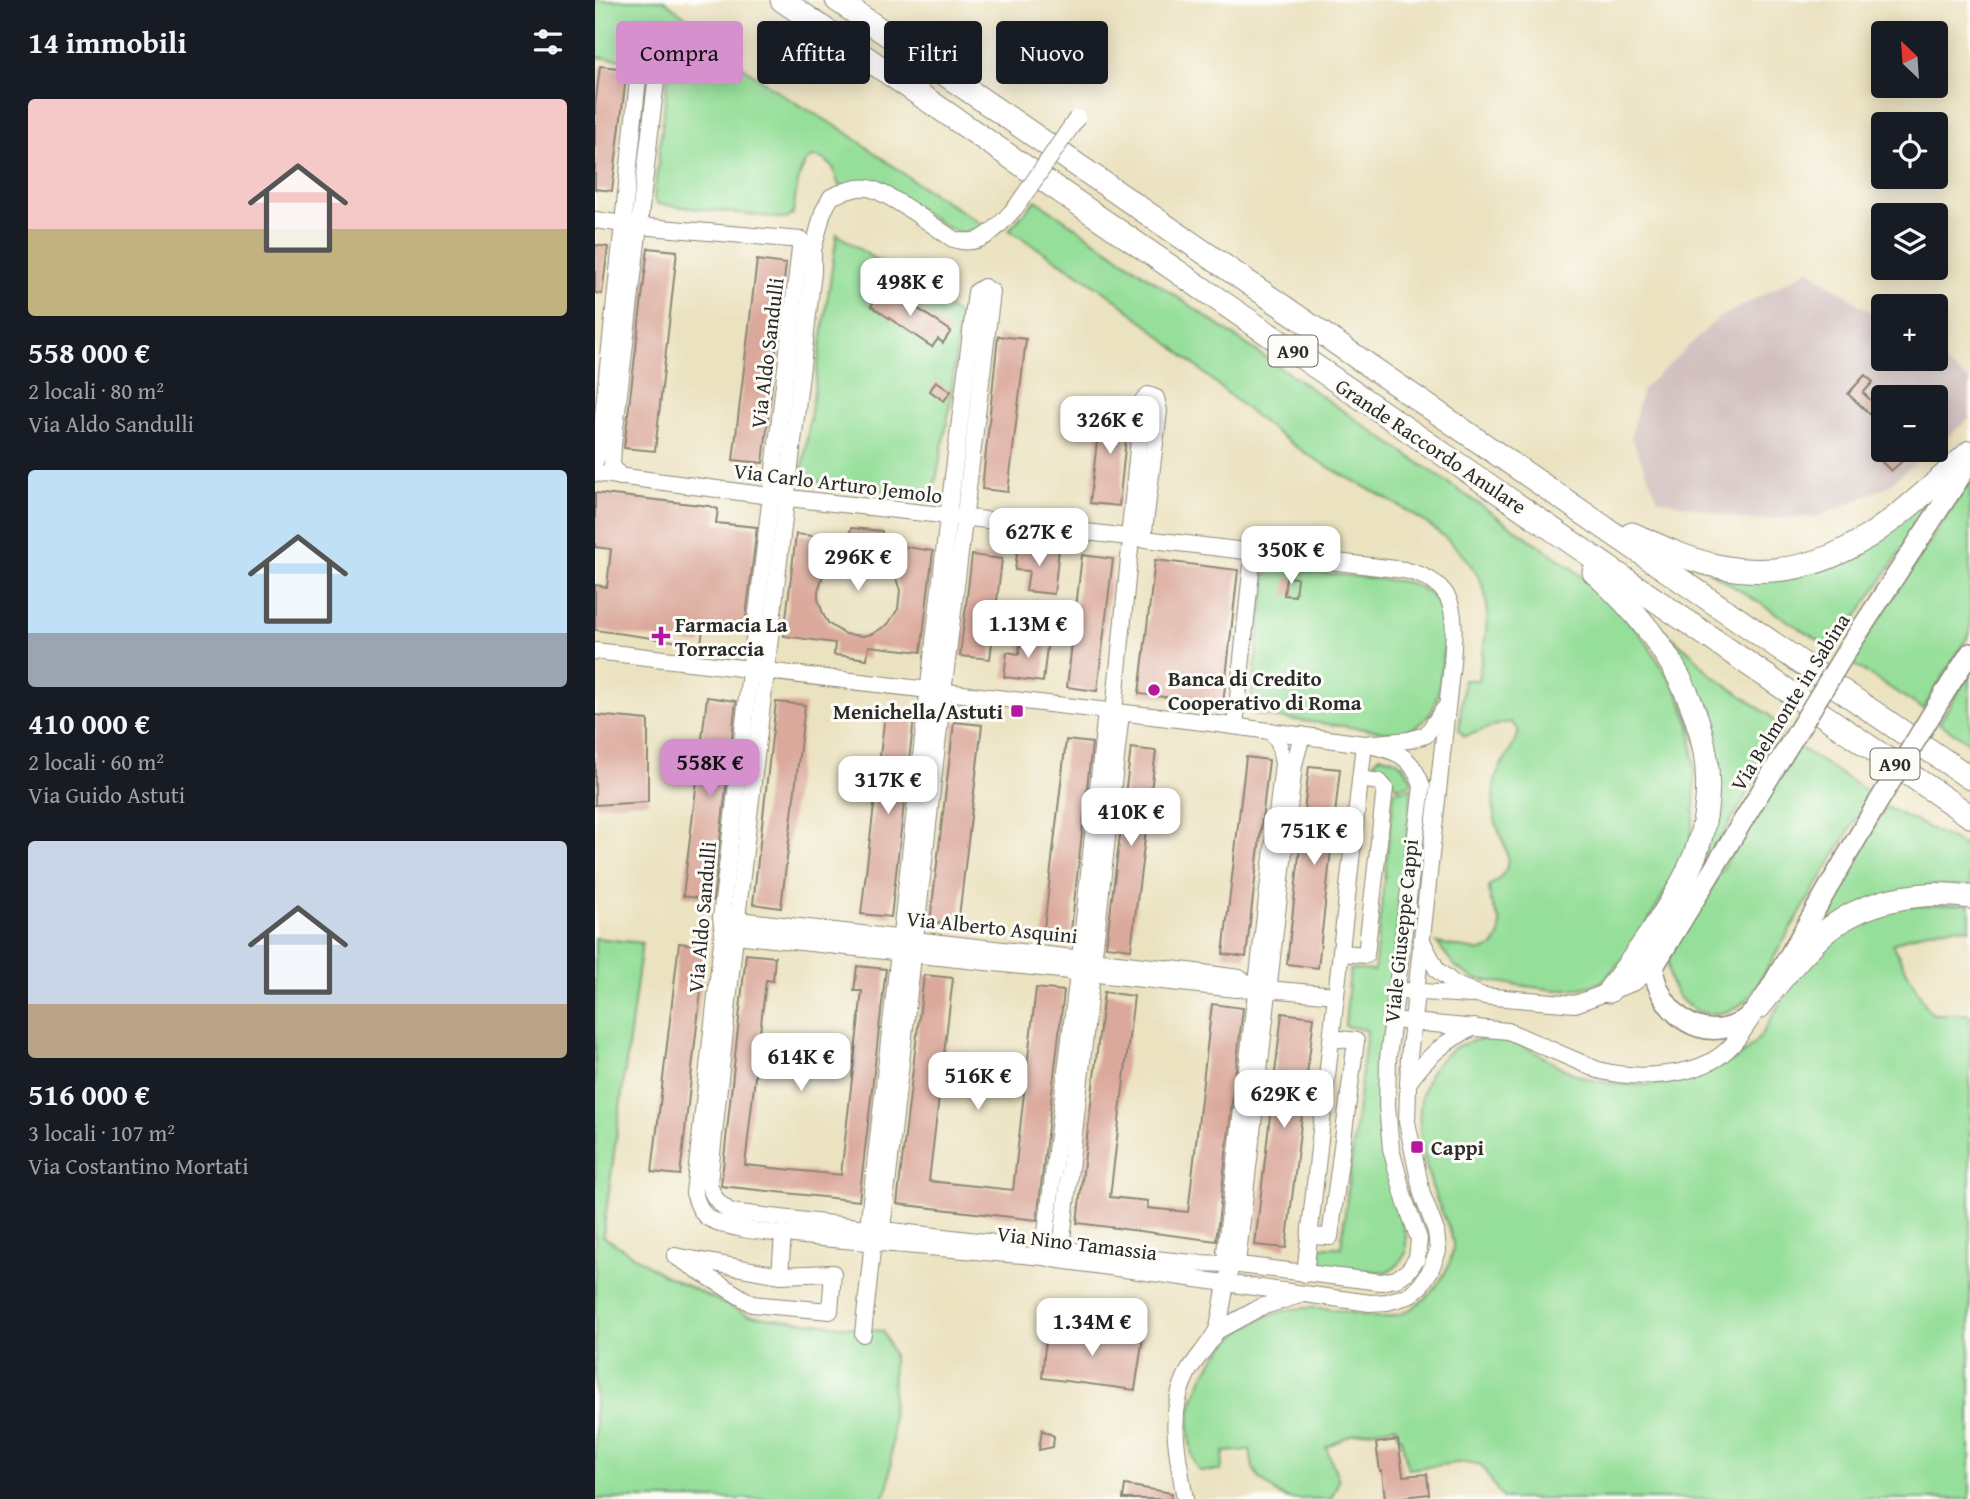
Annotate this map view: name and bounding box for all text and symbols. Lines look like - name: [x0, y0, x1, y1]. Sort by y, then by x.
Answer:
- text: 14 immobili: [28, 20, 187, 64]
- chip: Compra: [616, 21, 743, 84]
- chip: Affitta: [757, 21, 870, 84]
- chip: Filtri: [884, 21, 982, 84]
- chip: Nuovo: [996, 21, 1108, 84]
- north arrow: [1871, 21, 1948, 98]
- map controls: [1871, 21, 1948, 462]
- icon: filters: [529, 23, 567, 61]
- button: locate: [1871, 112, 1948, 189]
- icon: home: [235, 145, 361, 271]
- button: layers: [1871, 203, 1948, 280]
- pin: 498K €: [853, 258, 967, 318]
- text: 498K €: [876, 264, 944, 297]
- street label: Via Aldo Sandulli: [742, 276, 792, 430]
- button: +: [1871, 294, 1948, 371]
- text: 558 000 €: [28, 330, 150, 374]
- road number: A90: [1269, 336, 1317, 366]
- street label: Grande Raccordo Anulare: [1329, 370, 1533, 522]
- text: 2 locali · 80 m²: [28, 374, 164, 407]
- button: −: [1871, 385, 1948, 462]
- pin: 326K €: [1053, 396, 1167, 456]
- text: 326K €: [1076, 402, 1144, 435]
- text: Via Aldo Sandulli: [28, 407, 194, 440]
- street label: Via Carlo Arturo Jemolo: [732, 455, 944, 511]
- pin: 627K €: [982, 508, 1096, 568]
- text: 627K €: [1005, 514, 1073, 547]
- icon: home: [235, 516, 361, 642]
- pin: 350K €: [1234, 526, 1348, 586]
- text: 350K €: [1257, 532, 1325, 565]
- pin: 296K €: [801, 534, 915, 593]
- text: 296K €: [824, 539, 892, 572]
- pin: 1.13M €: [963, 600, 1093, 660]
- text: 1.13M €: [988, 606, 1068, 639]
- street label: Via Belmonte in Sabina: [1723, 607, 1857, 797]
- place label: Farmacia La Torraccia: [675, 609, 788, 664]
- marker: Farmacia La Torraccia: [653, 628, 669, 644]
- place label: Banca di Credito Cooperativo di Roma: [1168, 663, 1362, 718]
- marker: Banca di Credito Cooperativo di Roma: [1146, 682, 1162, 698]
- place label: Menichella/Astuti: [833, 696, 1003, 727]
- text: 410 000 €: [28, 701, 150, 745]
- marker: Menichella/Astuti: [1009, 703, 1025, 719]
- pin: 558K €: [653, 740, 767, 799]
- text: 2 locali · 60 m²: [28, 745, 164, 778]
- text: 558K €: [676, 745, 744, 778]
- road number: A90: [1871, 748, 1919, 779]
- pin: 317K €: [831, 756, 945, 816]
- text: 317K €: [854, 762, 922, 795]
- text: Via Guido Astuti: [28, 778, 185, 811]
- pin: 410K €: [1074, 788, 1188, 848]
- text: 410K €: [1097, 794, 1165, 827]
- pin: 751K €: [1257, 808, 1371, 867]
- text: 751K €: [1280, 813, 1348, 846]
- street label: Viale Giuseppe Cappi: [1376, 837, 1426, 1025]
- street label: Via Aldo Sandulli: [680, 840, 724, 994]
- icon: home: [235, 887, 361, 1013]
- street label: Via Alberto Asquini: [905, 903, 1079, 951]
- pin: 614K €: [744, 1034, 858, 1093]
- text: 614K €: [767, 1039, 835, 1072]
- pin: 516K €: [921, 1052, 1035, 1112]
- text: 516K €: [944, 1058, 1012, 1091]
- pin: 629K €: [1227, 1070, 1341, 1130]
- text: 516 000 €: [28, 1072, 150, 1116]
- text: 629K €: [1250, 1076, 1318, 1109]
- text: 3 locali · 107 m²: [28, 1116, 175, 1149]
- place label: Cappi: [1431, 1132, 1485, 1163]
- marker: Cappi: [1409, 1139, 1425, 1155]
- text: Via Costantino Mortati: [28, 1149, 249, 1182]
- street label: Via Nino Tamassia: [995, 1218, 1159, 1268]
- pin: 1.34M €: [1027, 1298, 1157, 1358]
- text: 1.34M €: [1052, 1304, 1132, 1337]

